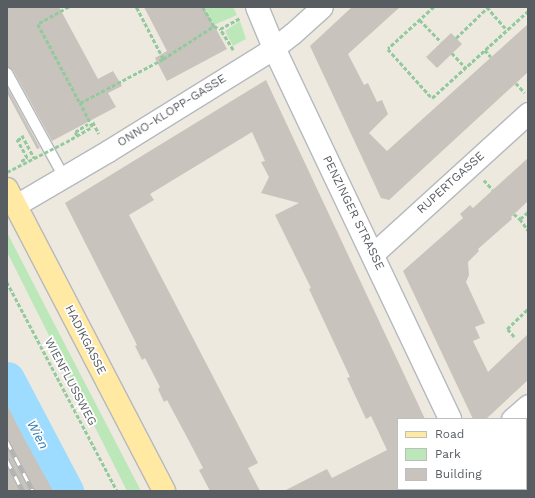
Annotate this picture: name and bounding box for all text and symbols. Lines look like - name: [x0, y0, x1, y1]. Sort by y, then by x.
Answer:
- street label: ONNO-KLOPP-GASSE: [115, 72, 229, 150]
- street label: RUPERTGASSE: [414, 149, 488, 217]
- street label: PENZINGER STRASSE: [319, 153, 387, 273]
- street label: HADIKGASSE: [61, 303, 109, 377]
- street label: WIENFLUSSWEG: [41, 336, 99, 428]
- water label: Wien: [23, 418, 51, 452]
- legend: [397, 418, 527, 490]
- text: Road: [435, 427, 464, 441]
- text: Park: [435, 447, 461, 461]
- text: Building: [435, 467, 482, 481]

